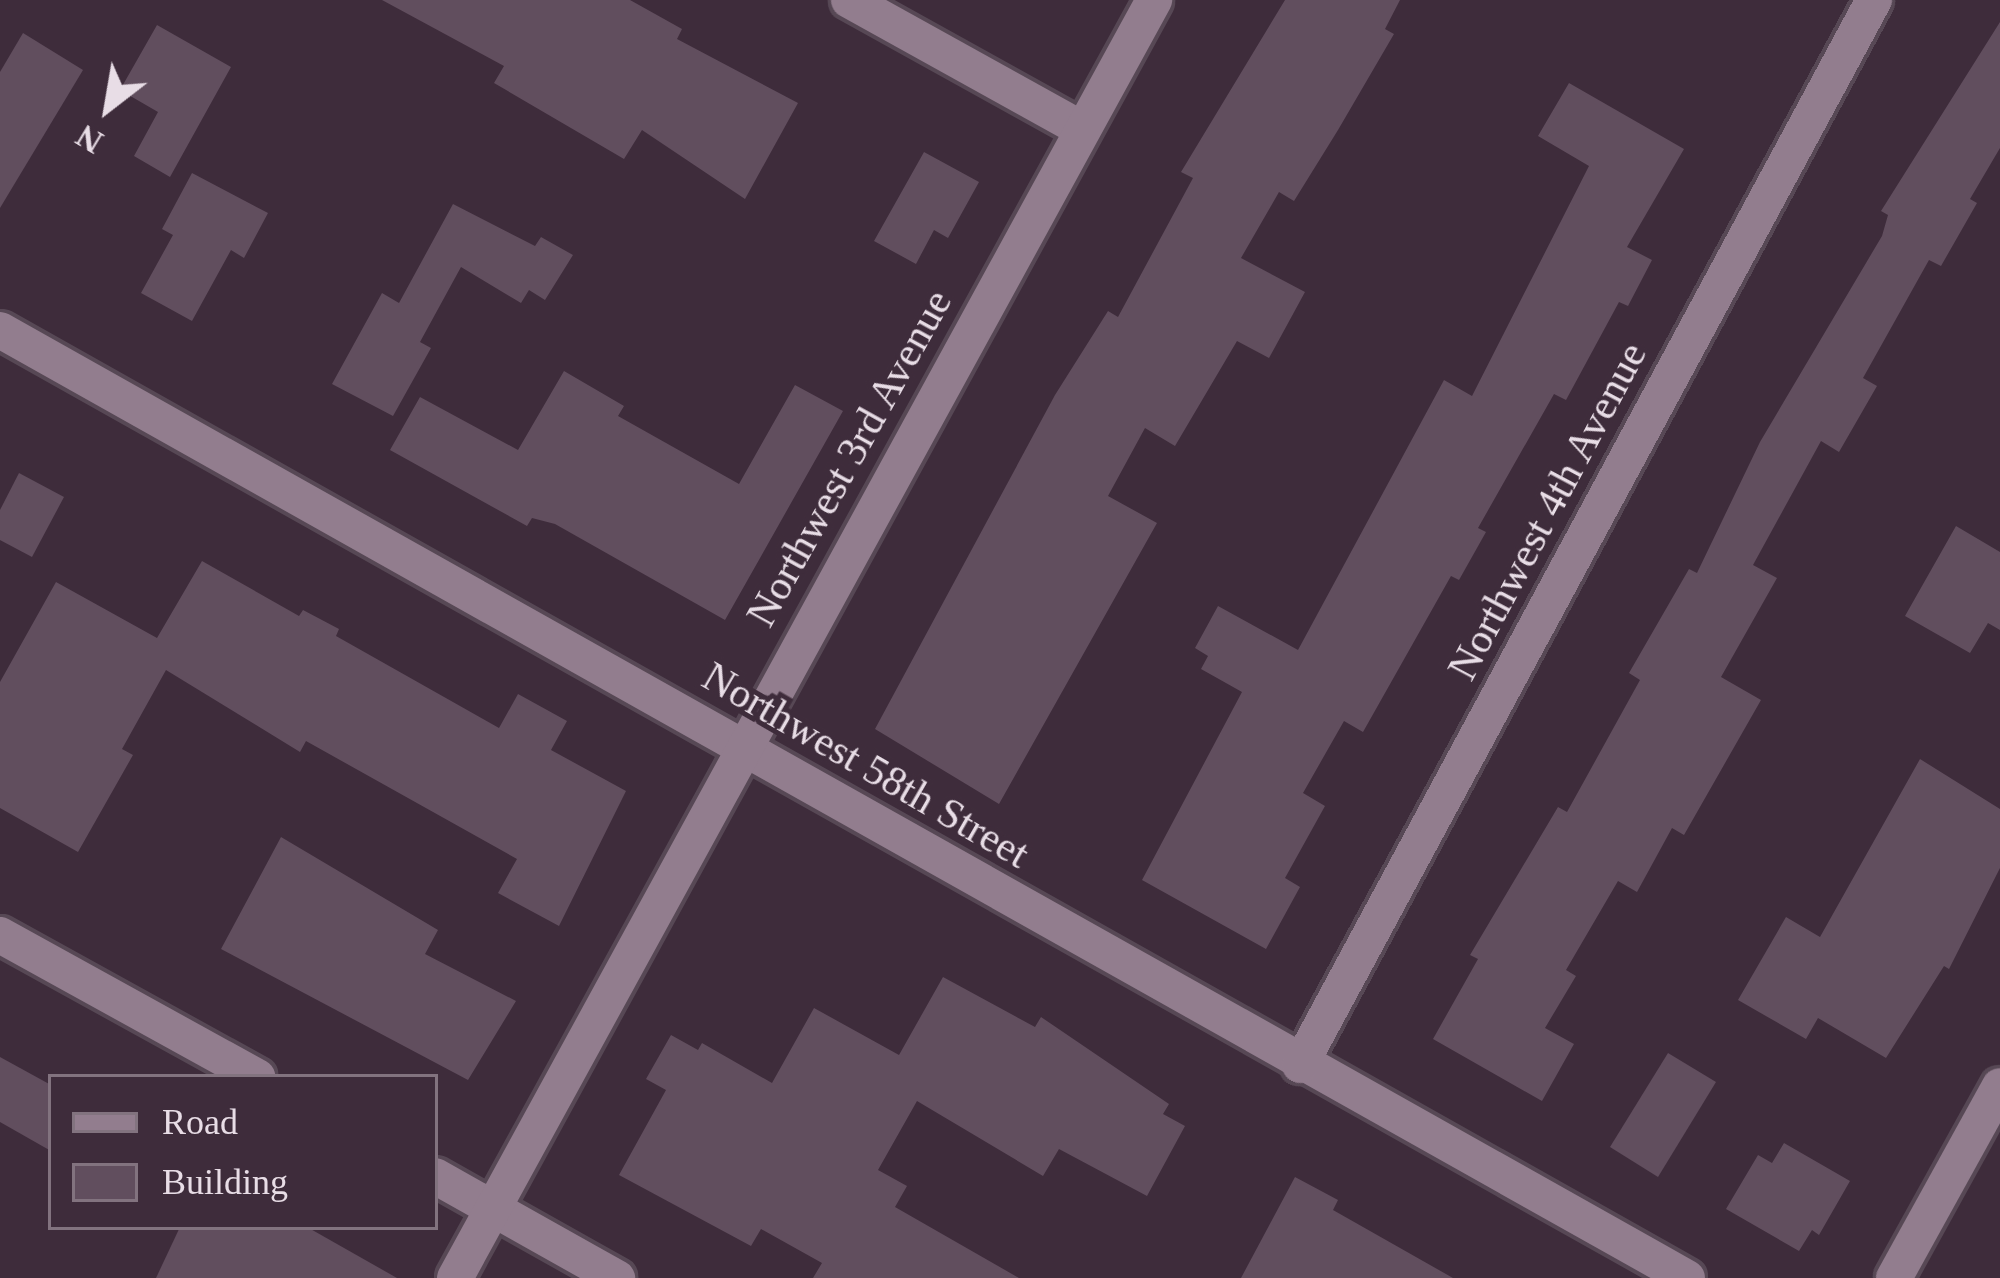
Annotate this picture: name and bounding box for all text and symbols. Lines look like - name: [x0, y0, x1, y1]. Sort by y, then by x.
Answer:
- north arrow: [48, 48, 168, 168]
- text: N: [70, 117, 109, 160]
- street label: Northwest 3rd Avenue: [735, 280, 963, 636]
- street label: Northwest 4th Avenue: [1436, 333, 1658, 689]
- street label: Northwest 58th Street: [694, 651, 1038, 879]
- legend: [48, 1074, 438, 1230]
- text: Road: [162, 1102, 238, 1142]
- text: Building: [162, 1162, 288, 1202]

